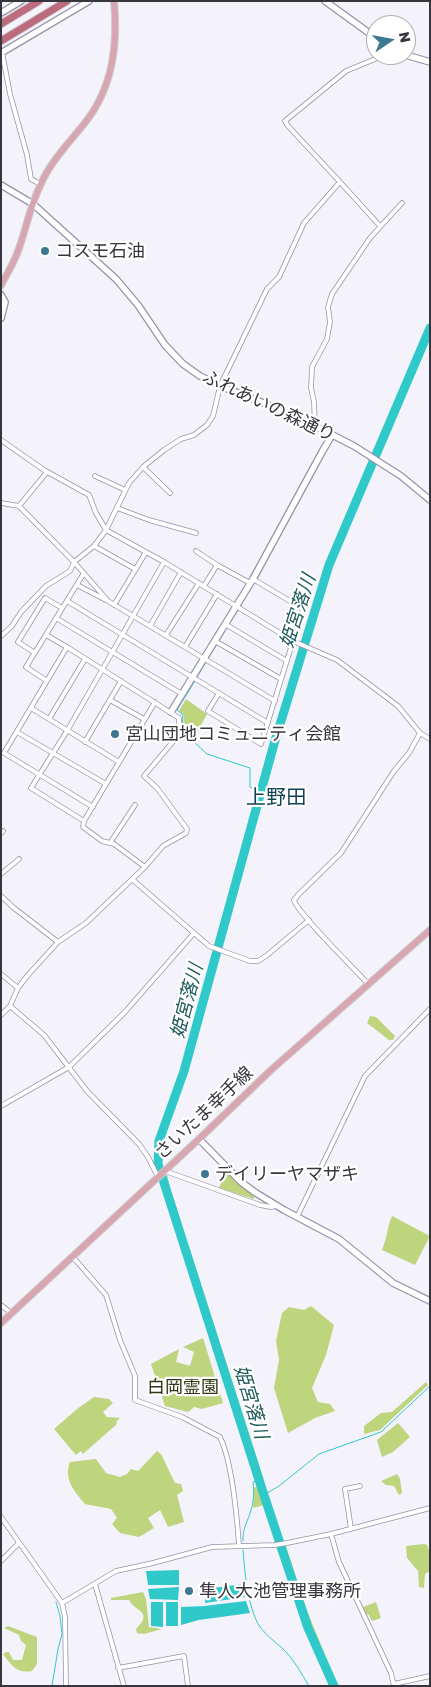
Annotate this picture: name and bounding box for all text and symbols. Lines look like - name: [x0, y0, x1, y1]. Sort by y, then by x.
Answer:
- north arrow: [366, 15, 416, 65]
- text: N: [396, 30, 415, 44]
- place label: コスモ石油: [55, 240, 145, 262]
- marker: コスモ石油: [39, 245, 51, 257]
- street label: ふれあいの森通り: [199, 366, 339, 446]
- water label: 姫宮落川: [275, 571, 321, 651]
- place label: 宮山団地コミュニティ会館: [125, 723, 341, 745]
- marker: 宮山団地コミュニティ会館: [109, 728, 121, 740]
- district label: 上野田: [246, 786, 306, 810]
- water label: 姫宮落川: [166, 961, 208, 1041]
- street label: さいたま幸手線: [151, 1062, 257, 1164]
- place label: デイリーヤマザキ: [215, 1163, 359, 1185]
- marker: デイリーヤマザキ: [199, 1168, 211, 1180]
- water label: 姫宮落川: [229, 1362, 273, 1442]
- park label: 白岡霊園: [147, 1376, 219, 1398]
- place label: 隼人大池管理事務所: [199, 1580, 361, 1602]
- marker: 隼人大池管理事務所: [183, 1585, 195, 1597]

